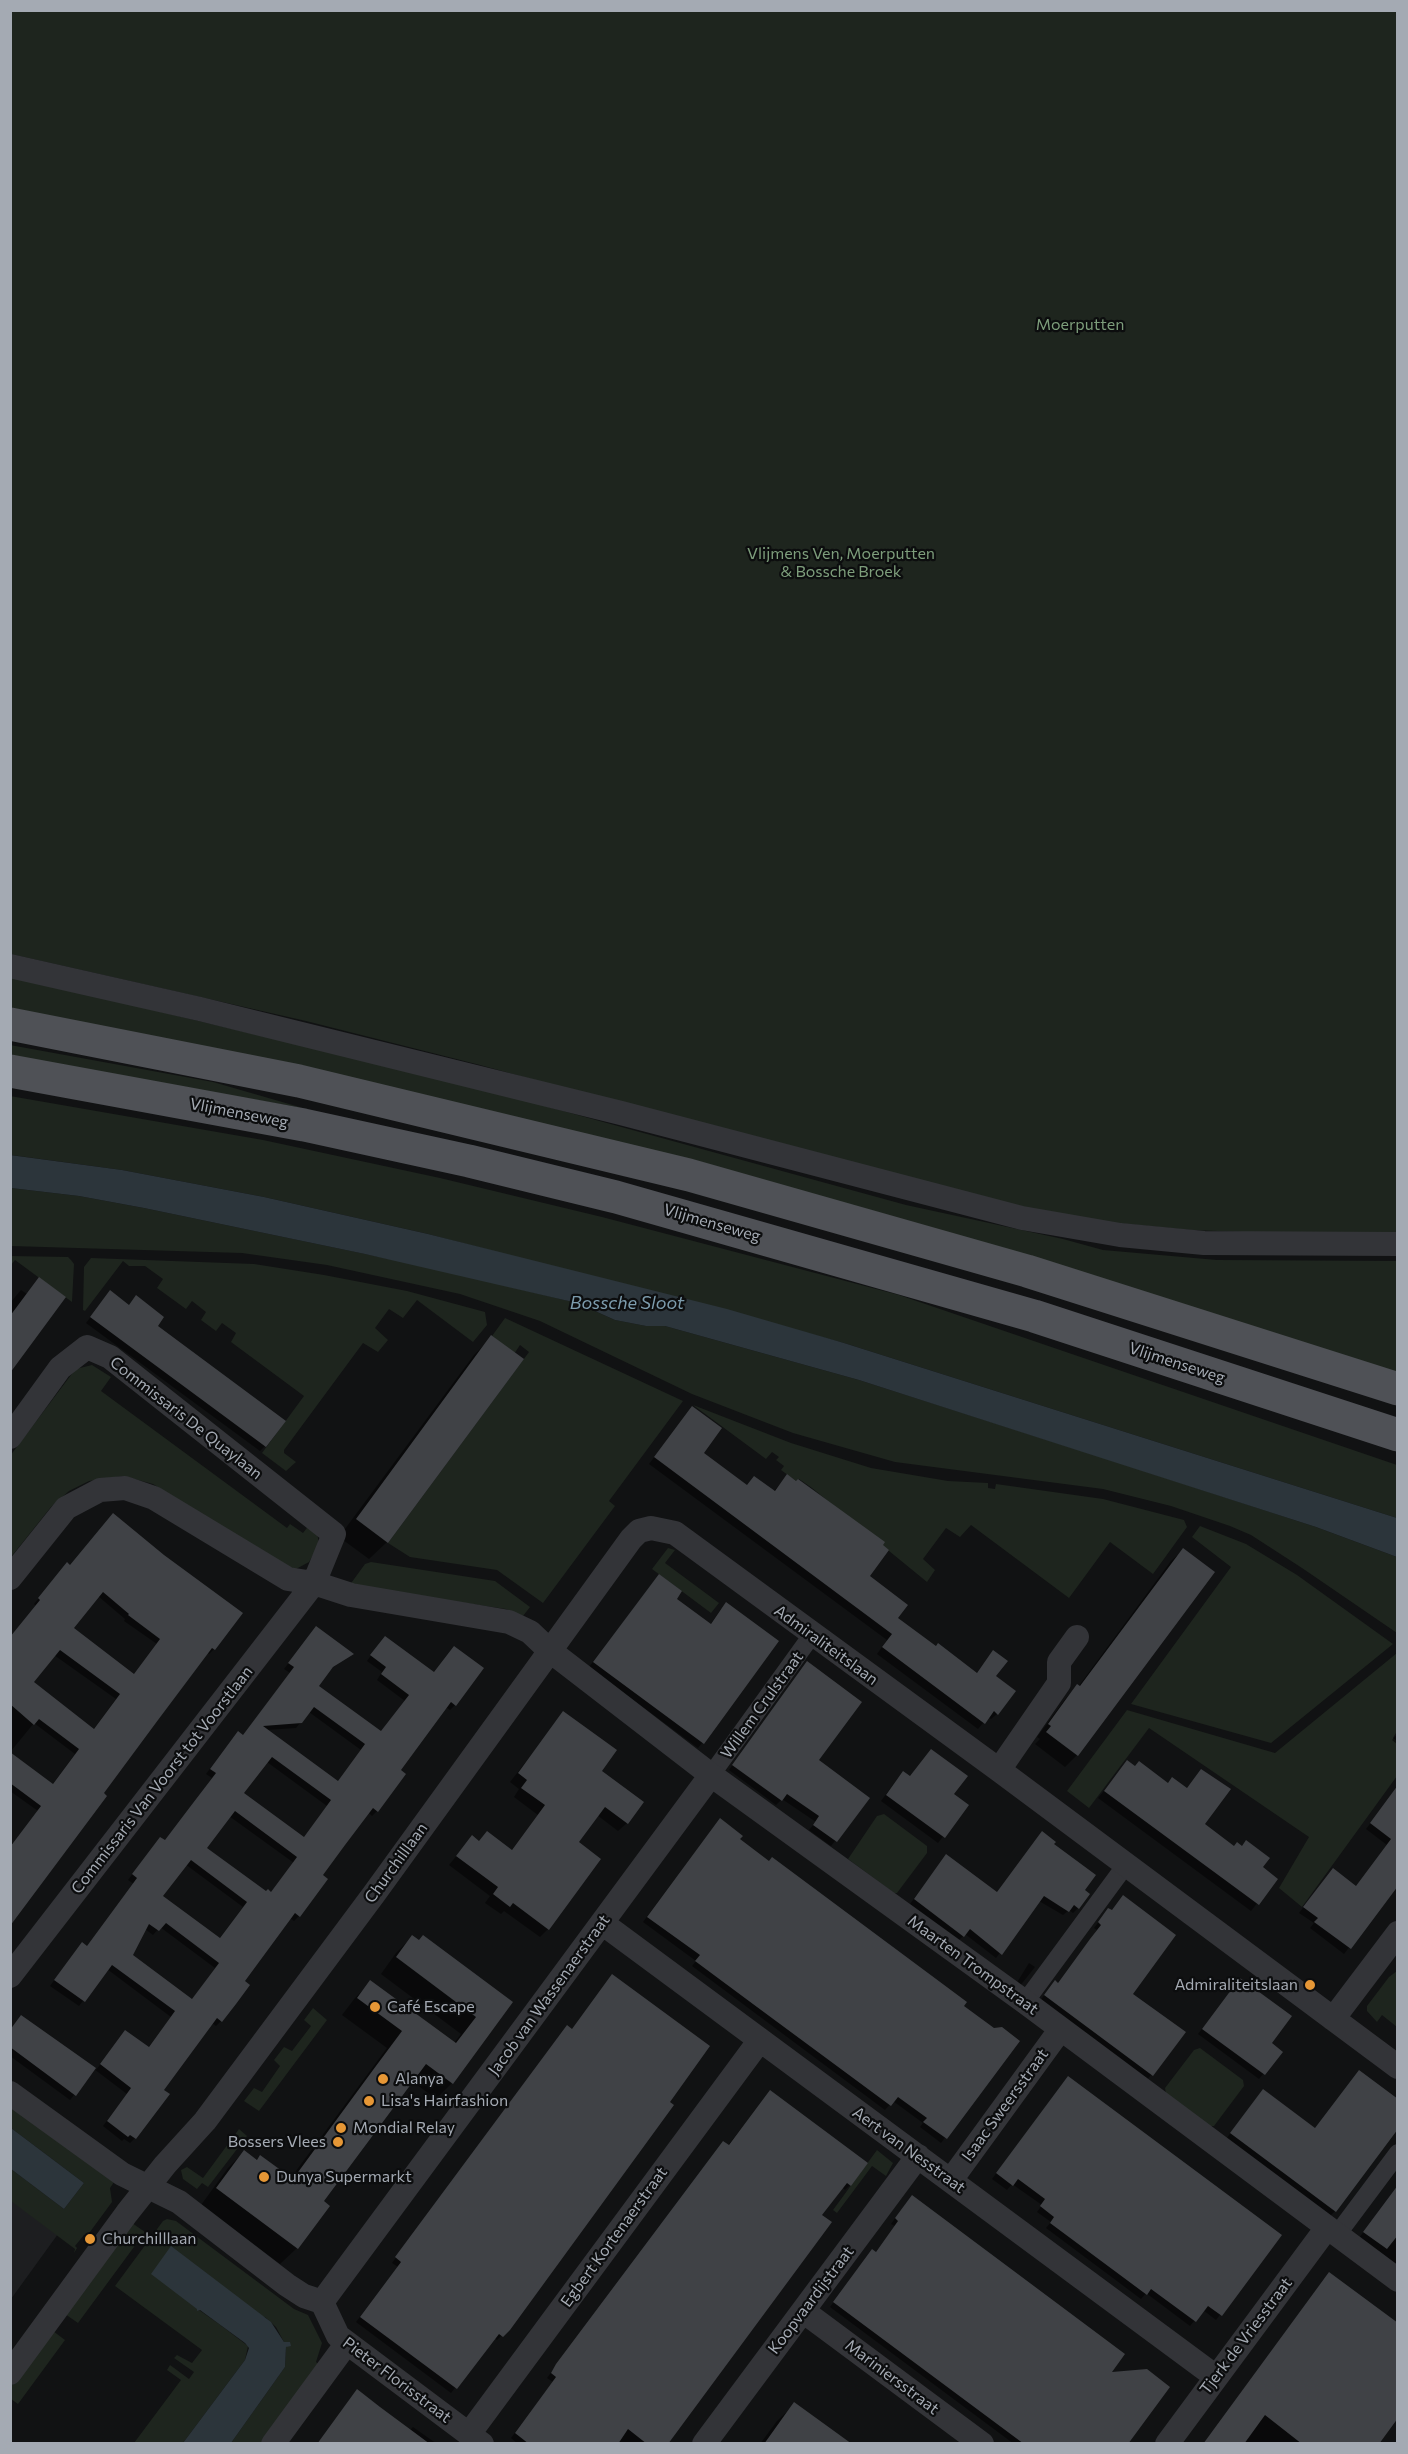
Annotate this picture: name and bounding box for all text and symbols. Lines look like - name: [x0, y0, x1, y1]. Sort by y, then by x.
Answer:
- park label: Moerputten: [1036, 315, 1124, 335]
- park label: Vlijmens Ven, Moerputten & Bossche Broek: [747, 544, 935, 582]
- street label: Vlijmenseweg: [188, 1094, 290, 1132]
- street label: Vlijmenseweg: [661, 1200, 763, 1246]
- water label: Bossche Sloot: [570, 1292, 684, 1314]
- street label: Vlijmenseweg: [1126, 1338, 1228, 1388]
- street label: Commissaris De Quaylaan: [106, 1353, 266, 1483]
- street label: Admiraliteitslaan: [770, 1601, 882, 1689]
- street label: Willem Crulstraat: [717, 1648, 807, 1762]
- street label: Commissaris Van Voorst tot Voorstlaan: [67, 1662, 257, 1898]
- street label: Churchilllaan: [360, 1819, 432, 1907]
- street label: Jacob van Wassenaerstraat: [484, 1911, 614, 2079]
- street label: Maarten Trompstraat: [904, 1911, 1042, 2019]
- place label: Admiraliteitslaan: [1174, 1975, 1298, 1995]
- marker: Admiraliteitslaan: [1303, 1978, 1317, 1992]
- place label: Café Escape: [387, 1997, 475, 2017]
- marker: Café Escape: [368, 2000, 382, 2014]
- street label: Isaac Sweersstraat: [958, 2045, 1052, 2165]
- place label: Alanya: [395, 2069, 444, 2089]
- marker: Alanya: [376, 2072, 390, 2086]
- place label: Lisa's Hairfashion: [381, 2091, 508, 2111]
- marker: Lisa's Hairfashion: [362, 2094, 376, 2108]
- street label: Aert van Nesstraat: [849, 2103, 969, 2197]
- place label: Mondial Relay: [353, 2118, 455, 2138]
- marker: Mondial Relay: [334, 2121, 348, 2135]
- place label: Bossers Vlees: [228, 2132, 326, 2152]
- marker: Bossers Vlees: [331, 2135, 345, 2149]
- street label: Egbert Kortenaerstraat: [557, 2163, 671, 2311]
- place label: Dunya Supermarkt: [276, 2167, 412, 2187]
- marker: Dunya Supermarkt: [257, 2170, 271, 2184]
- place label: Churchilllaan: [102, 2229, 196, 2249]
- marker: Churchilllaan: [83, 2232, 97, 2246]
- street label: Koopvaardijstraat: [764, 2242, 858, 2358]
- street label: Tjerk de Vriesstraat: [1196, 2274, 1296, 2398]
- street label: Pieter Florisstraat: [339, 2333, 455, 2427]
- street label: Mariniersstraat: [841, 2335, 943, 2419]

